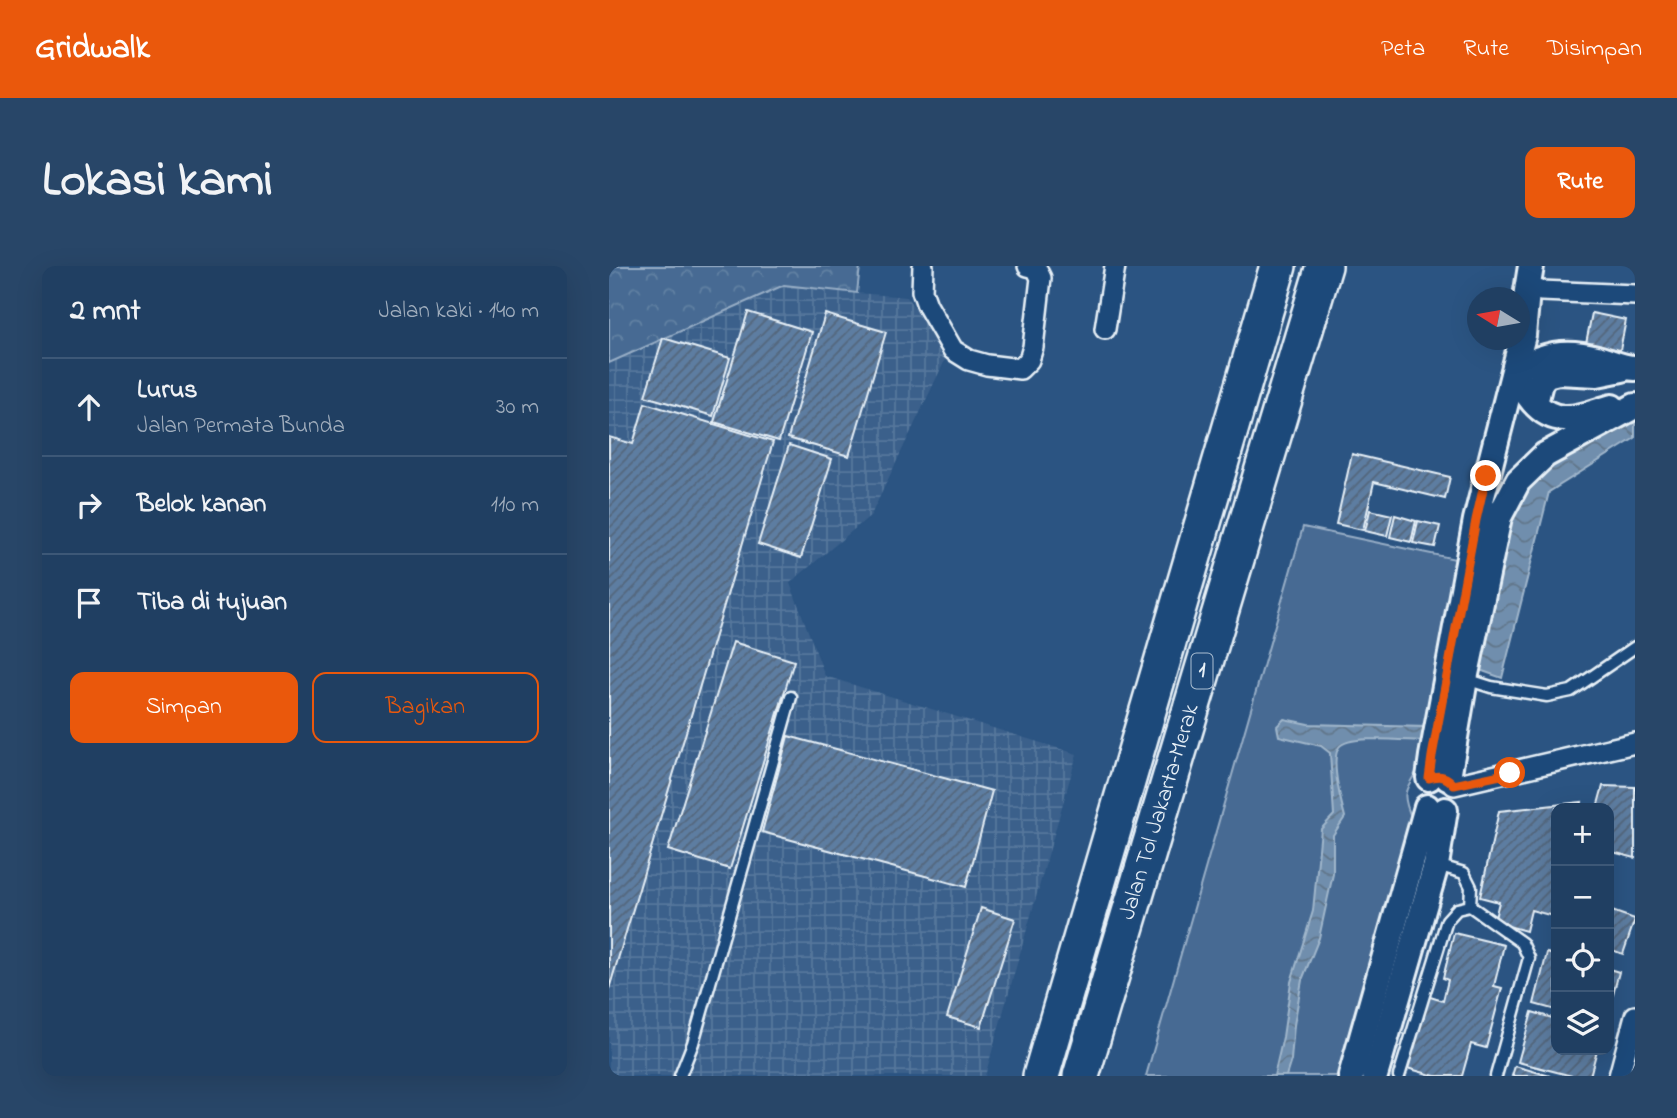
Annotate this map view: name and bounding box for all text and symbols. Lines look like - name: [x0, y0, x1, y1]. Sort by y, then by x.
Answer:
- text: Gridwalk: [35, 25, 150, 73]
- text: Peta: [1381, 32, 1425, 67]
- text: Rute: [1463, 32, 1509, 67]
- text: Disimpan: [1547, 32, 1642, 67]
- text: Lokasi kami: [42, 146, 273, 218]
- button: Rute: [1525, 147, 1635, 218]
- north arrow: [1467, 287, 1530, 350]
- text: 2 mnt: [70, 290, 141, 334]
- text: Jalan kaki · 140 m: [379, 295, 539, 328]
- text: Lurus: [137, 372, 198, 410]
- icon: ahead: [70, 388, 108, 426]
- text: 30 m: [496, 391, 539, 424]
- text: Jalan Permata Bunda: [137, 410, 345, 443]
- route end: [1470, 460, 1501, 491]
- icon: right: [70, 486, 108, 524]
- text: Belok kanan: [137, 486, 266, 524]
- text: 110 m: [491, 489, 539, 522]
- icon: arrive: [70, 584, 108, 622]
- text: Tiba di tujuan: [137, 584, 287, 622]
- road number: 1: [1191, 654, 1213, 688]
- button: Simpan: [70, 672, 298, 743]
- button: Bagikan: [312, 672, 539, 743]
- street label: Jalan Tol Jakarta–Merak: [1111, 699, 1209, 924]
- route start: [1494, 757, 1525, 788]
- map controls: [1551, 803, 1614, 1055]
- button: +: [1551, 803, 1614, 866]
- button: −: [1551, 866, 1614, 929]
- button: locate: [1551, 929, 1614, 992]
- button: layers: [1551, 992, 1614, 1055]

